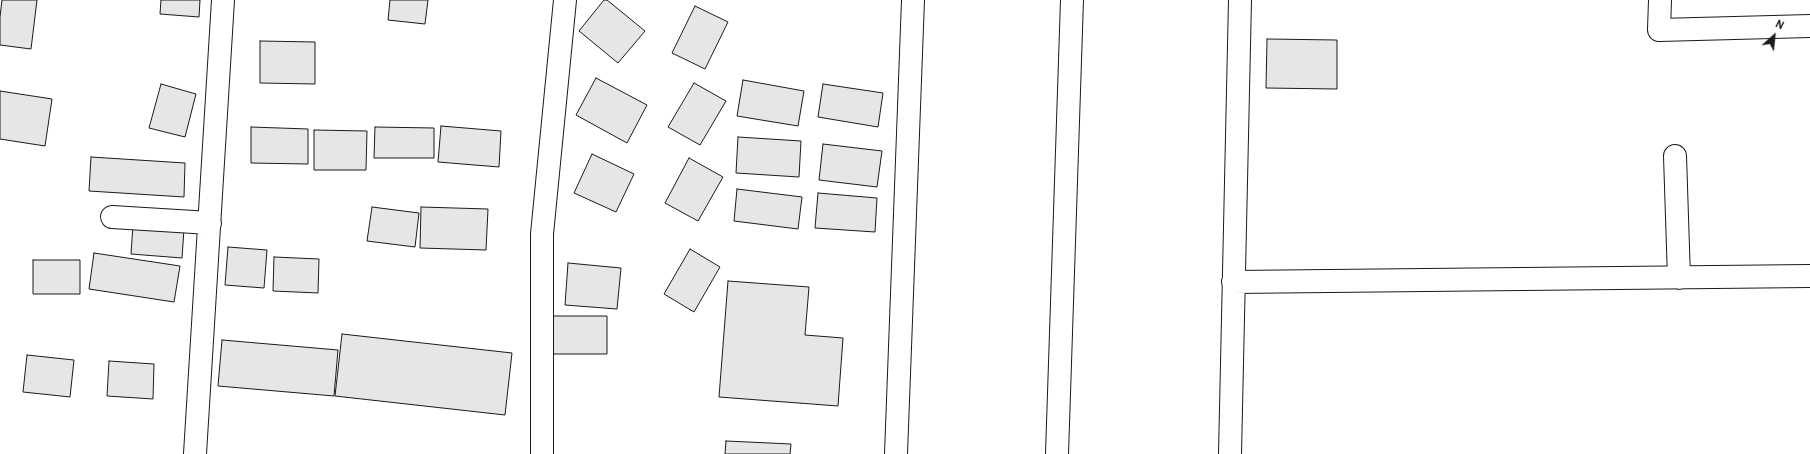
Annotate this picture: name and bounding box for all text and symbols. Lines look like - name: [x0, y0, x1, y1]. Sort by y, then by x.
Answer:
- north arrow: [1754, 16, 1794, 56]
- text: N: [1773, 17, 1786, 33]

